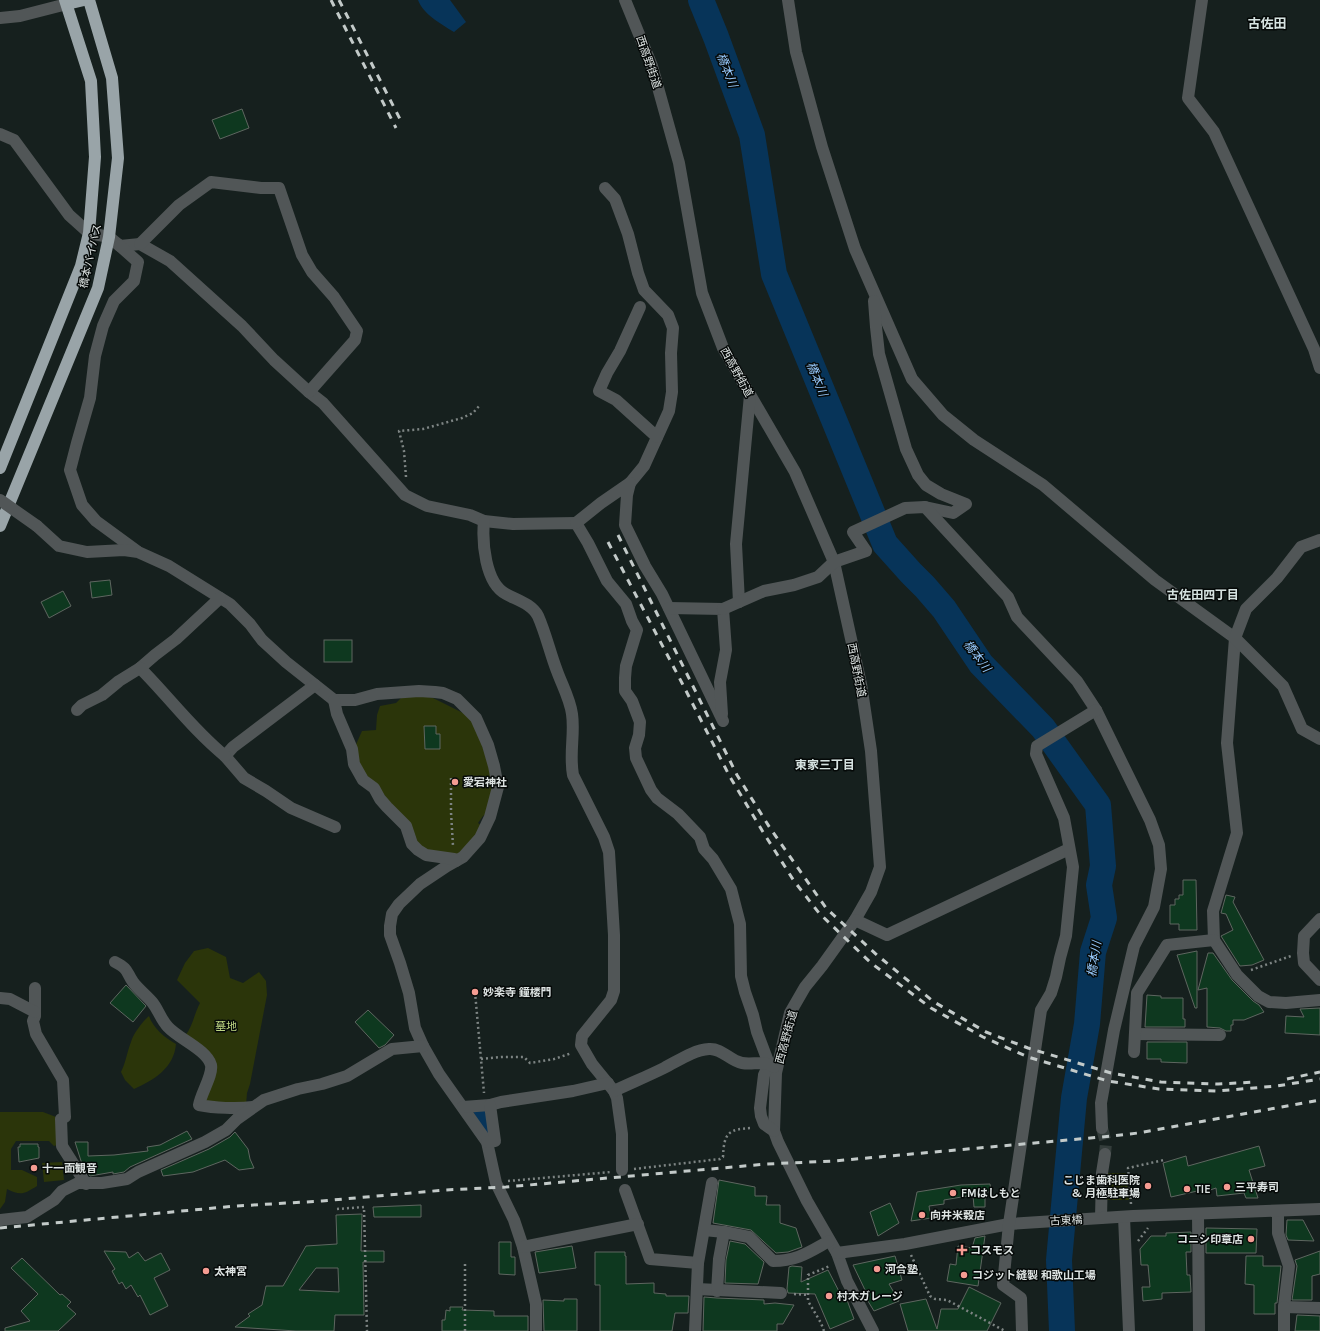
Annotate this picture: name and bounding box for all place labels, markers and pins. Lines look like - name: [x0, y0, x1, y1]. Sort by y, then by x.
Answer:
- place label: 愛宕神社: [463, 776, 507, 789]
- marker: 愛宕神社: [450, 777, 460, 787]
- place label: 妙楽寺 鐘楼門: [483, 986, 552, 999]
- marker: 妙楽寺 鐘楼門: [470, 987, 480, 997]
- place label: 十一面観音: [42, 1162, 97, 1175]
- marker: 十一面観音: [29, 1163, 39, 1173]
- place label: こじま歯科医院 & 月極駐車場: [1063, 1174, 1140, 1200]
- marker: こじま歯科医院 & 月極駐車場: [1143, 1181, 1153, 1191]
- place label: 三平寿司: [1235, 1181, 1279, 1194]
- marker: 三平寿司: [1222, 1182, 1232, 1192]
- place label: TIE: [1195, 1183, 1211, 1196]
- marker: TIE: [1182, 1184, 1192, 1194]
- place label: FMはしもと: [961, 1187, 1020, 1200]
- marker: FMはしもと: [948, 1188, 958, 1198]
- place label: 向井米穀店: [930, 1209, 985, 1222]
- marker: 向井米穀店: [917, 1210, 927, 1220]
- place label: コニシ印章店: [1177, 1233, 1243, 1246]
- marker: コニシ印章店: [1246, 1234, 1256, 1244]
- place label: コスモス: [970, 1244, 1014, 1257]
- marker: コスモス: [957, 1245, 967, 1255]
- place label: 河合塾: [885, 1263, 918, 1276]
- marker: 河合塾: [872, 1264, 882, 1274]
- place label: 太神宮: [214, 1265, 247, 1278]
- marker: 太神宮: [201, 1266, 211, 1276]
- place label: コジット縫製 和歌山工場: [972, 1269, 1096, 1282]
- marker: コジット縫製 和歌山工場: [959, 1270, 969, 1280]
- place label: 村木ガレージ: [837, 1290, 903, 1303]
- marker: 村木ガレージ: [824, 1291, 834, 1301]

